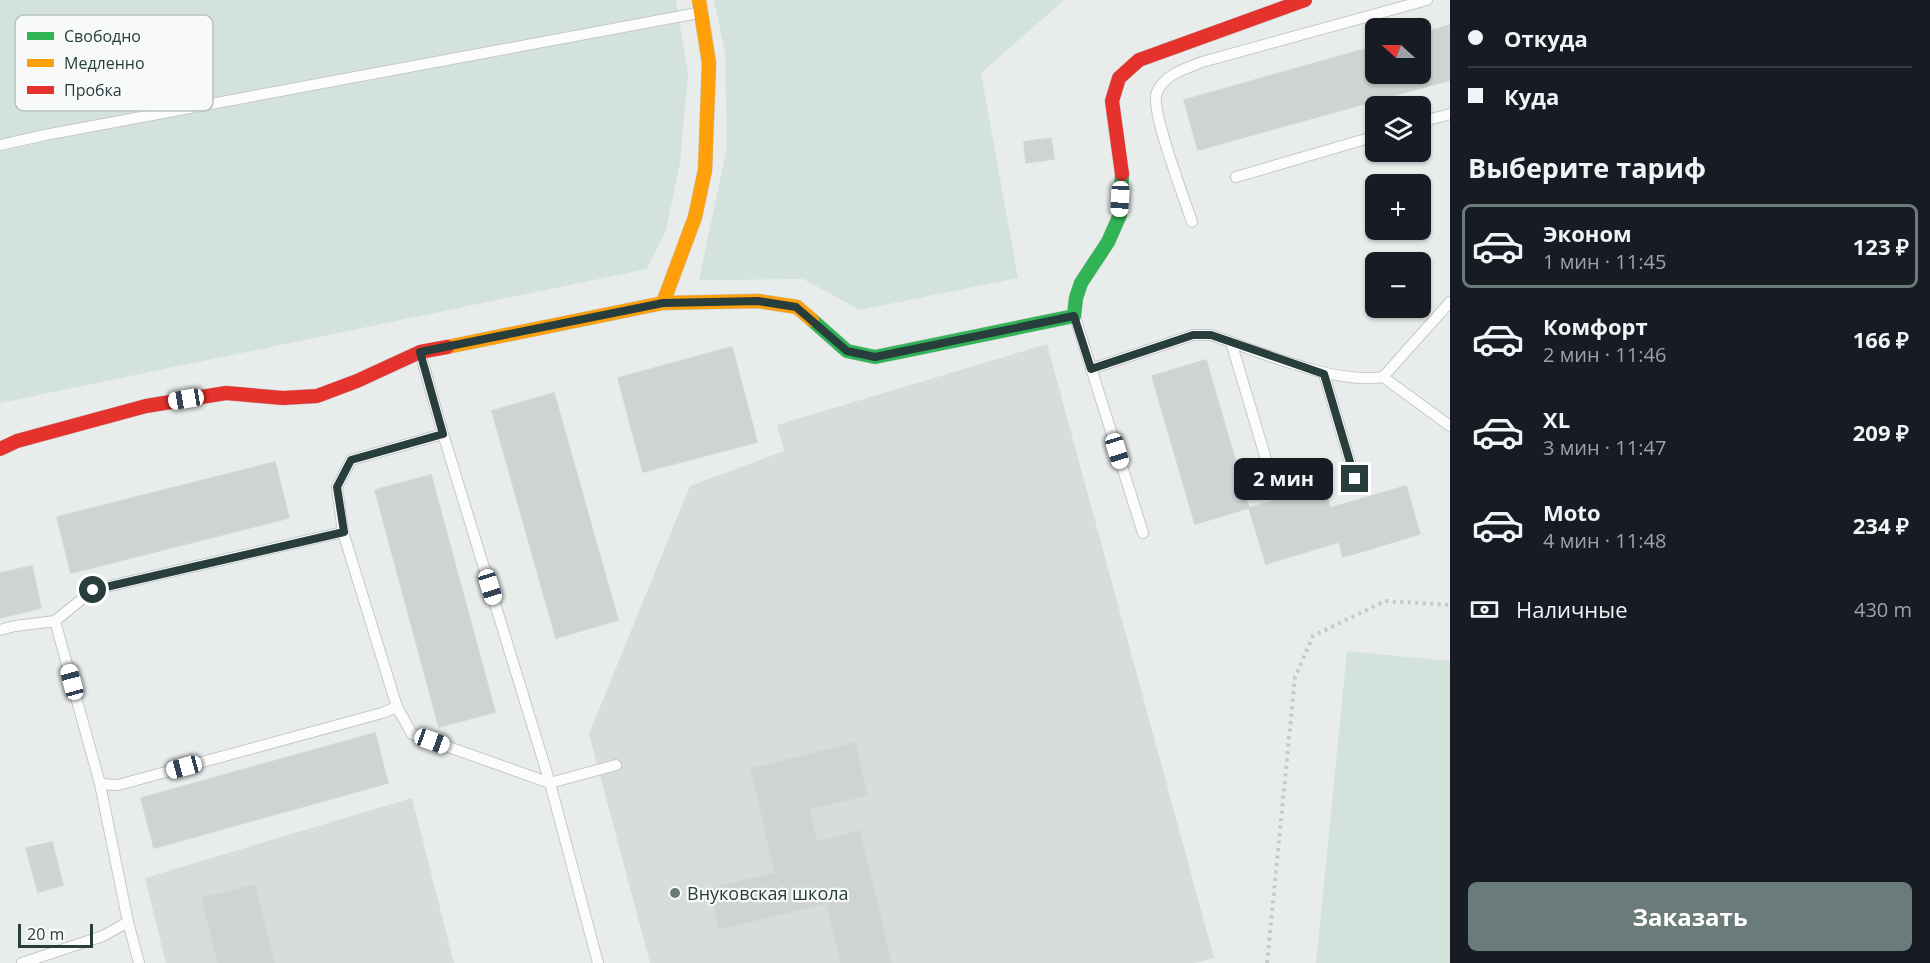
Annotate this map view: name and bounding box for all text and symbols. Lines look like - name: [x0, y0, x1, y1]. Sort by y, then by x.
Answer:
- legend: [15, 15, 213, 111]
- north arrow: [1365, 18, 1431, 84]
- map controls: [1365, 18, 1431, 318]
- text: Откуда: [1504, 23, 1588, 53]
- text: Свободно: [64, 25, 141, 47]
- text: Медленно: [64, 52, 145, 74]
- text: Пробка: [64, 79, 122, 101]
- text: Куда: [1504, 81, 1559, 111]
- button: layers: [1365, 96, 1431, 162]
- text: Выберите тариф: [1468, 149, 1706, 186]
- button: +: [1365, 174, 1431, 240]
- car: [1110, 181, 1130, 217]
- text: Эконом: [1543, 218, 1632, 248]
- icon: car: [1471, 219, 1525, 273]
- text: 123 ₽: [1853, 231, 1909, 261]
- text: 1 мин · 11:45: [1543, 248, 1666, 275]
- button: −: [1365, 252, 1431, 318]
- text: Комфорт: [1543, 311, 1648, 341]
- icon: car: [1471, 312, 1525, 366]
- text: 166 ₽: [1853, 324, 1909, 354]
- text: 2 мин · 11:46: [1543, 341, 1666, 368]
- car: [167, 387, 205, 411]
- text: XL: [1543, 404, 1570, 434]
- icon: car: [1471, 405, 1525, 459]
- text: 209 ₽: [1853, 417, 1909, 447]
- car: [1103, 431, 1131, 471]
- text: 3 мин · 11:47: [1543, 434, 1666, 461]
- callout: 2 мин: [1235, 458, 1334, 500]
- text: 2 мин: [1253, 465, 1314, 492]
- route end: [1341, 465, 1368, 492]
- text: Moto: [1543, 497, 1601, 527]
- icon: car: [1471, 498, 1525, 552]
- text: 234 ₽: [1853, 510, 1909, 540]
- text: 4 мин · 11:48: [1543, 527, 1666, 554]
- car: [476, 567, 504, 607]
- route start: [79, 576, 106, 603]
- icon: cash: [1468, 593, 1501, 626]
- text: Наличные: [1516, 594, 1628, 624]
- text: 430 m: [1854, 596, 1912, 623]
- car: [59, 662, 85, 702]
- car: [412, 726, 452, 756]
- car: [164, 754, 204, 780]
- place label: Внуковская школа: [687, 881, 849, 905]
- button: Заказать: [1468, 882, 1912, 951]
- marker: Внуковская школа: [668, 886, 682, 900]
- scale bar: [18, 921, 93, 948]
- text: 20 m: [27, 923, 64, 945]

